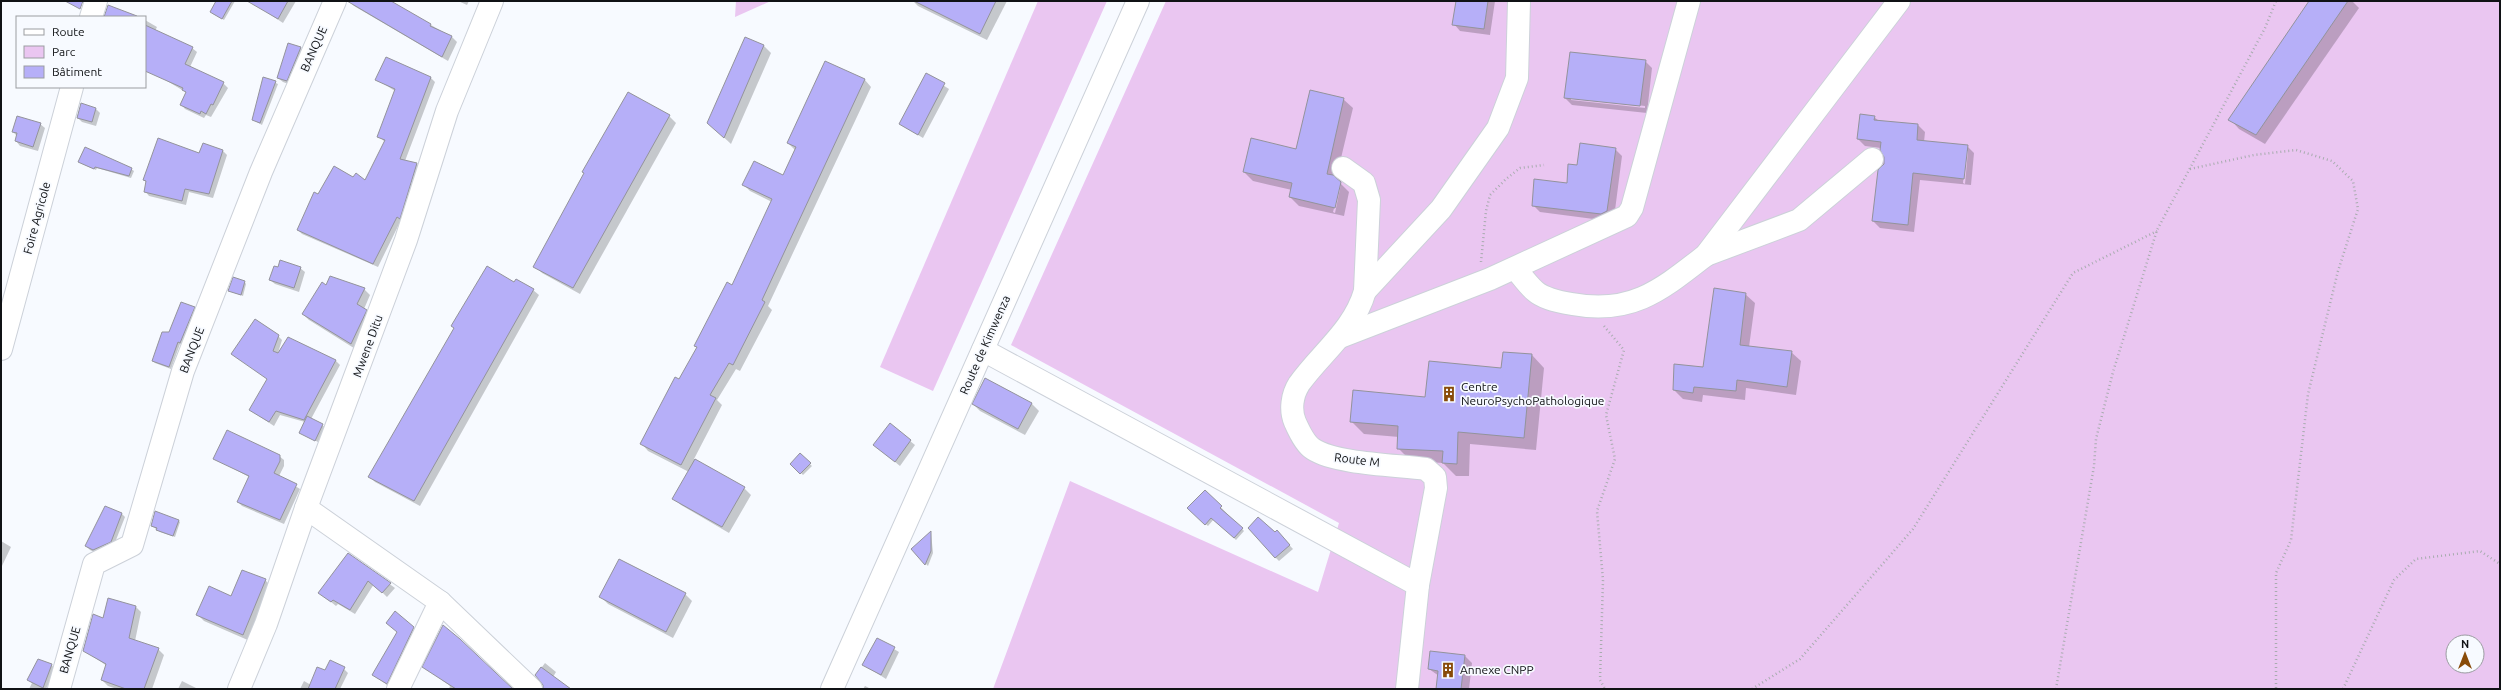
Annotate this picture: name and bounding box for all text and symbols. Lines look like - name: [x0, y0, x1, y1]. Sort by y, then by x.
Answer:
- legend: [16, 16, 146, 88]
- street label: BANQUE: [298, 24, 329, 73]
- text: Route: [52, 25, 85, 38]
- text: Parc: [52, 45, 76, 58]
- text: Bâtiment: [52, 65, 102, 78]
- street label: Foire Agricole: [21, 180, 52, 256]
- street label: Route de Kimwenza: [957, 293, 1012, 396]
- street label: Mwene Ditu: [350, 313, 385, 379]
- street label: BANQUE: [177, 325, 206, 375]
- place label: Centre NeuroPsychoPathologique: [1461, 380, 1605, 407]
- building icon: Centre NeuroPsychoPathologique: [1440, 385, 1458, 403]
- street label: Route M: [1334, 450, 1381, 469]
- street label: BANQUE: [57, 625, 82, 675]
- north arrow: [2445, 634, 2485, 674]
- text: N: [2461, 638, 2469, 650]
- building icon: Annexe CNPP: [1439, 661, 1457, 679]
- place label: Annexe CNPP: [1460, 663, 1534, 676]

